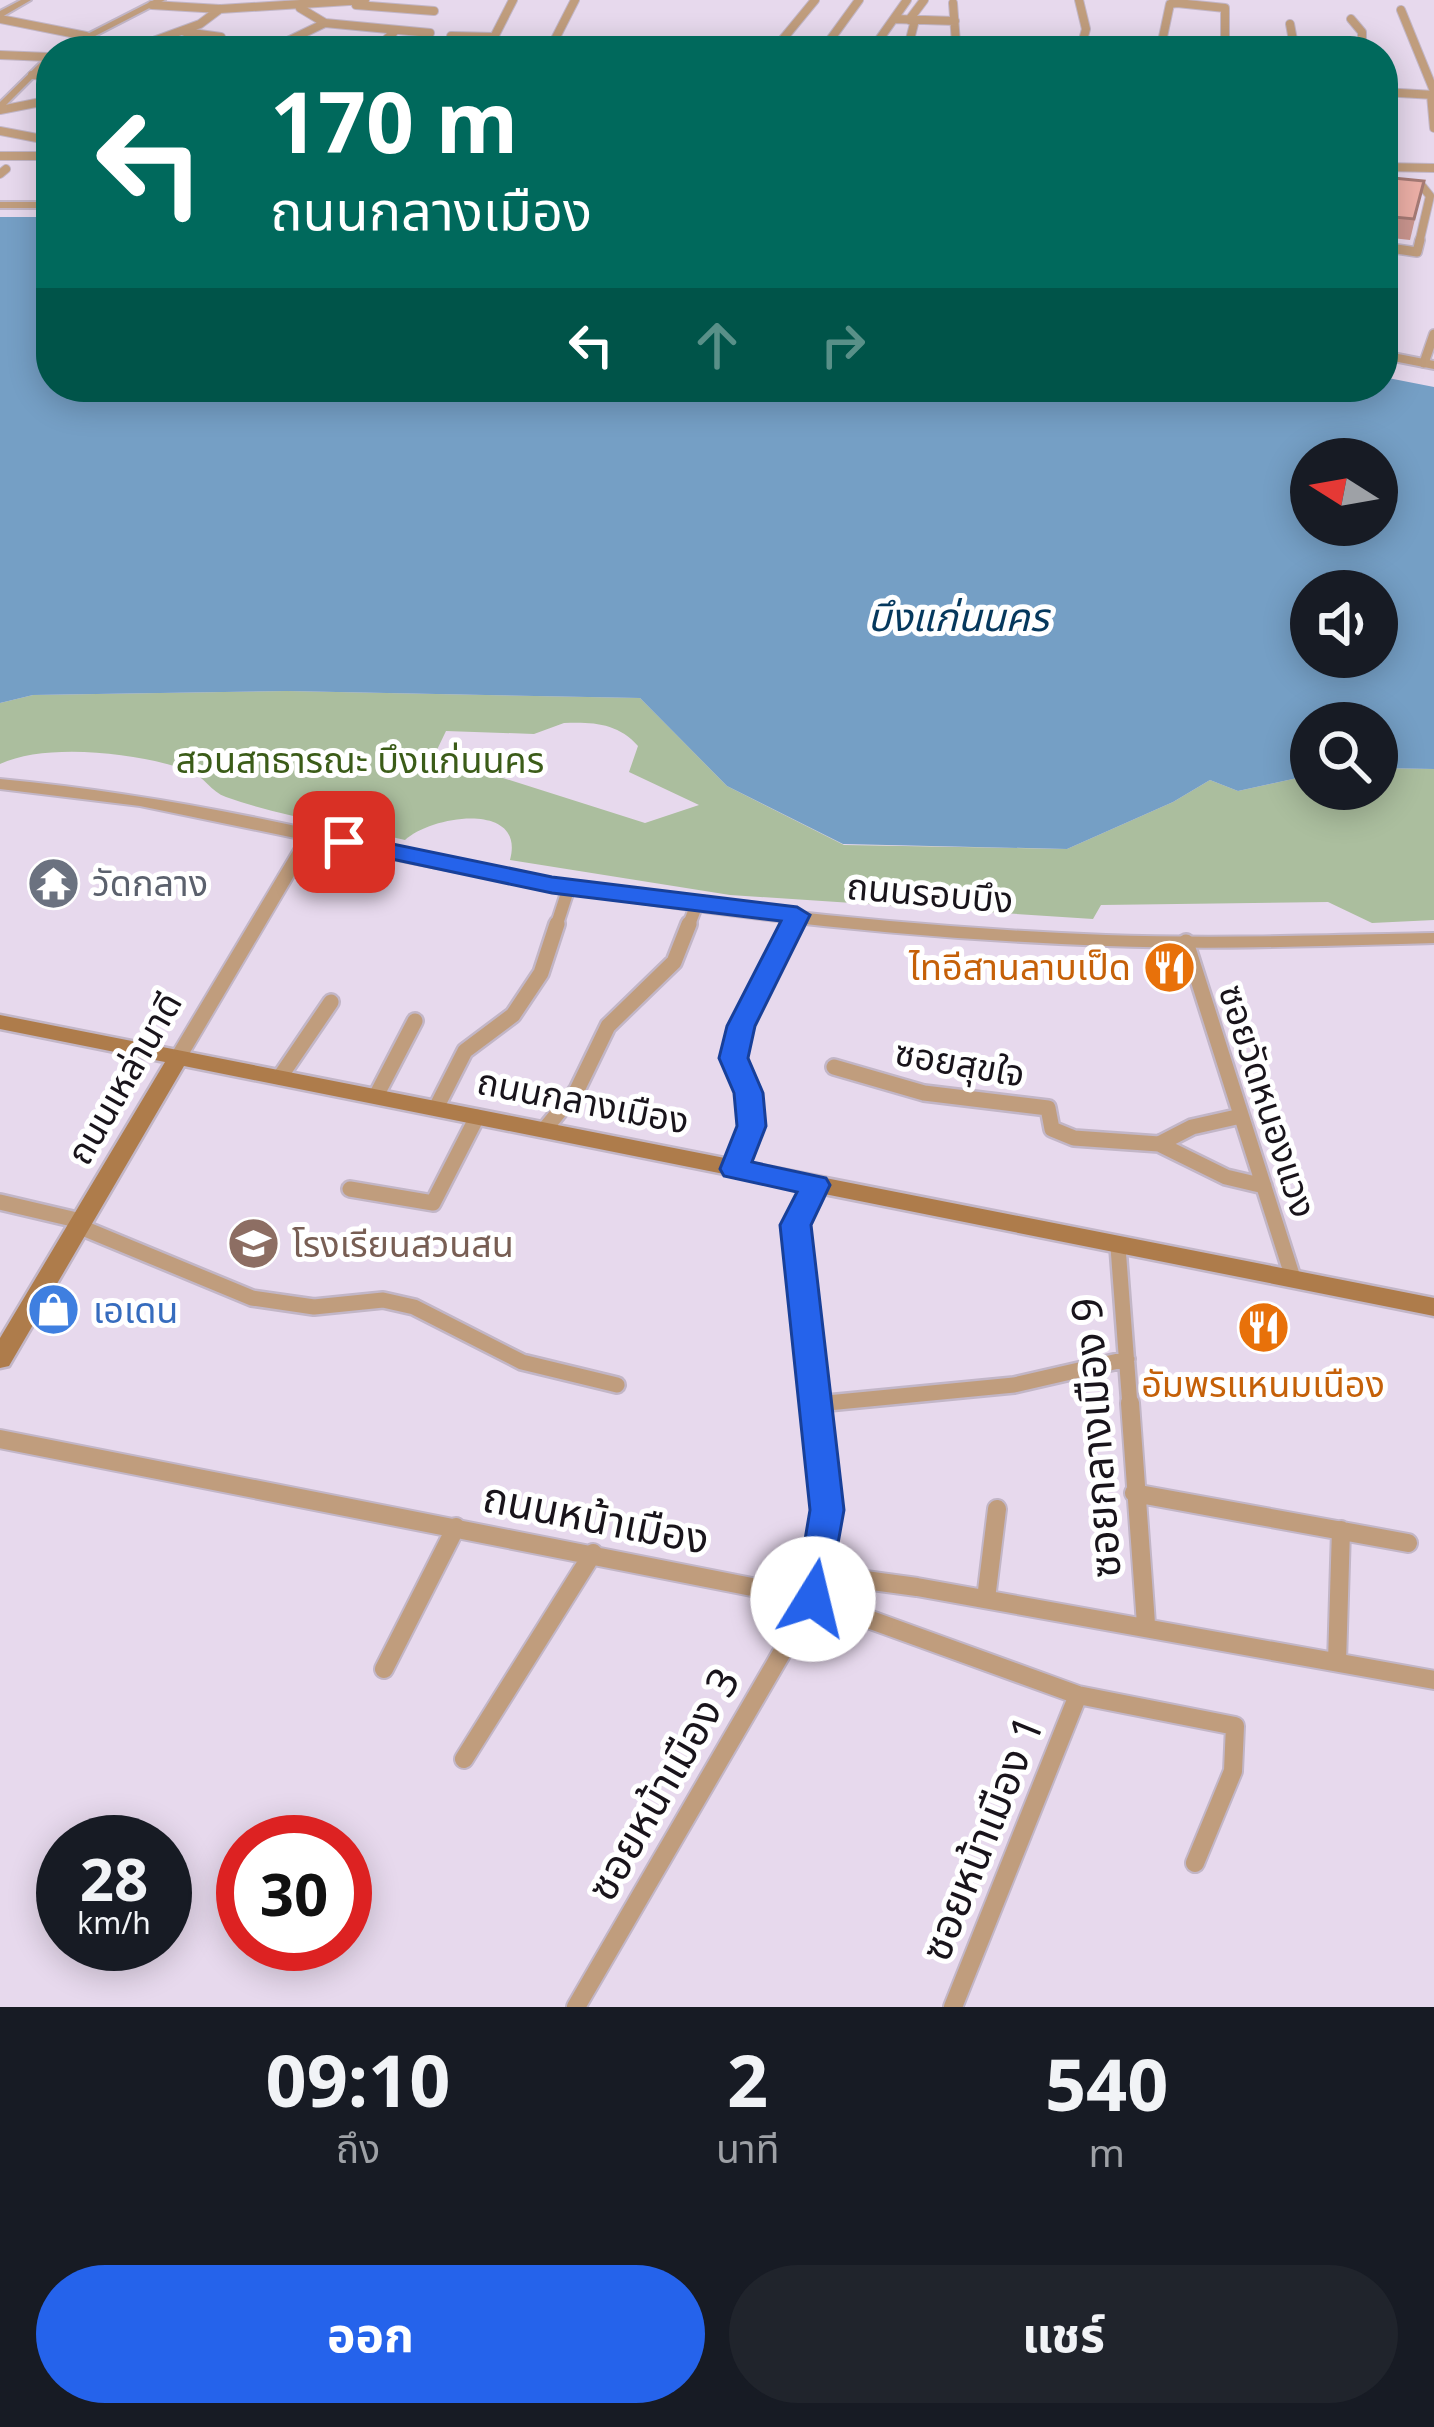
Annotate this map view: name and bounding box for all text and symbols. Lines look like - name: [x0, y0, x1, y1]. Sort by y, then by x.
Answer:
- text: 170 m: [270, 63, 518, 178]
- icon: left: [72, 84, 228, 240]
- text: ถนนกลางเมือง: [270, 172, 592, 246]
- icon: left: [558, 312, 624, 378]
- icon: ahead: [684, 312, 750, 378]
- icon: right: [810, 312, 876, 378]
- north arrow: [1290, 438, 1398, 546]
- map controls: [1290, 438, 1398, 810]
- button: sound: [1290, 570, 1398, 678]
- water label: บึงแก่นนคร: [868, 589, 1051, 642]
- button: search: [1290, 702, 1398, 810]
- park label: สวนสาธารณะ บึงแก่นนคร: [176, 735, 544, 784]
- pin: [293, 791, 395, 893]
- icon: arrive: [311, 809, 377, 875]
- temple icon: วัดกลาง: [25, 855, 81, 911]
- place label: วัดกลาง: [92, 858, 208, 907]
- street label: ถนนรอบบึง: [845, 861, 1015, 924]
- restaurant icon: ไทอีสานลาบเป็ด: [1142, 939, 1198, 995]
- place label: ไทอีสานลาบเป็ด: [908, 942, 1131, 991]
- street label: ซอยวัดหนองแวง: [1208, 978, 1329, 1224]
- street label: ถนนเหล่านาดี: [54, 983, 193, 1173]
- street label: ซอยสุขใจ: [891, 1027, 1029, 1098]
- street label: ถนนกลางเมือง: [473, 1056, 693, 1145]
- school or university icon: โรงเรียนสวนสน: [225, 1216, 281, 1272]
- place label: โรงเรียนสวนสน: [292, 1219, 514, 1268]
- shop icon: เอเดน: [26, 1282, 82, 1338]
- place label: เอเดน: [93, 1285, 178, 1334]
- street label: ซอยกลางเมือง 9: [1056, 1296, 1133, 1580]
- restaurant icon: อัมพรแหนมเนือง: [1235, 1300, 1291, 1356]
- place label: อัมพรแหนมเนือง: [1141, 1359, 1385, 1408]
- street label: ถนนหน้าเมือง: [478, 1467, 714, 1566]
- position arrow: [750, 1536, 876, 1662]
- street label: ซอยหน้าเมือง 3: [572, 1657, 751, 1910]
- street label: ซอยหน้าเมือง 1: [906, 1706, 1056, 1968]
- speed limit sign: 30: [216, 1815, 372, 1971]
- text: 28: [80, 1837, 148, 1919]
- text: km/h: [77, 1902, 151, 1943]
- text: 09:10: [265, 2030, 450, 2128]
- text: 2: [727, 2030, 768, 2128]
- text: 540: [1045, 2034, 1168, 2132]
- text: ถึง: [336, 2121, 380, 2174]
- text: นาที: [716, 2121, 779, 2174]
- text: m: [1088, 2125, 1125, 2178]
- button: ออก: [36, 2265, 705, 2403]
- button: แชร์: [729, 2265, 1398, 2403]

